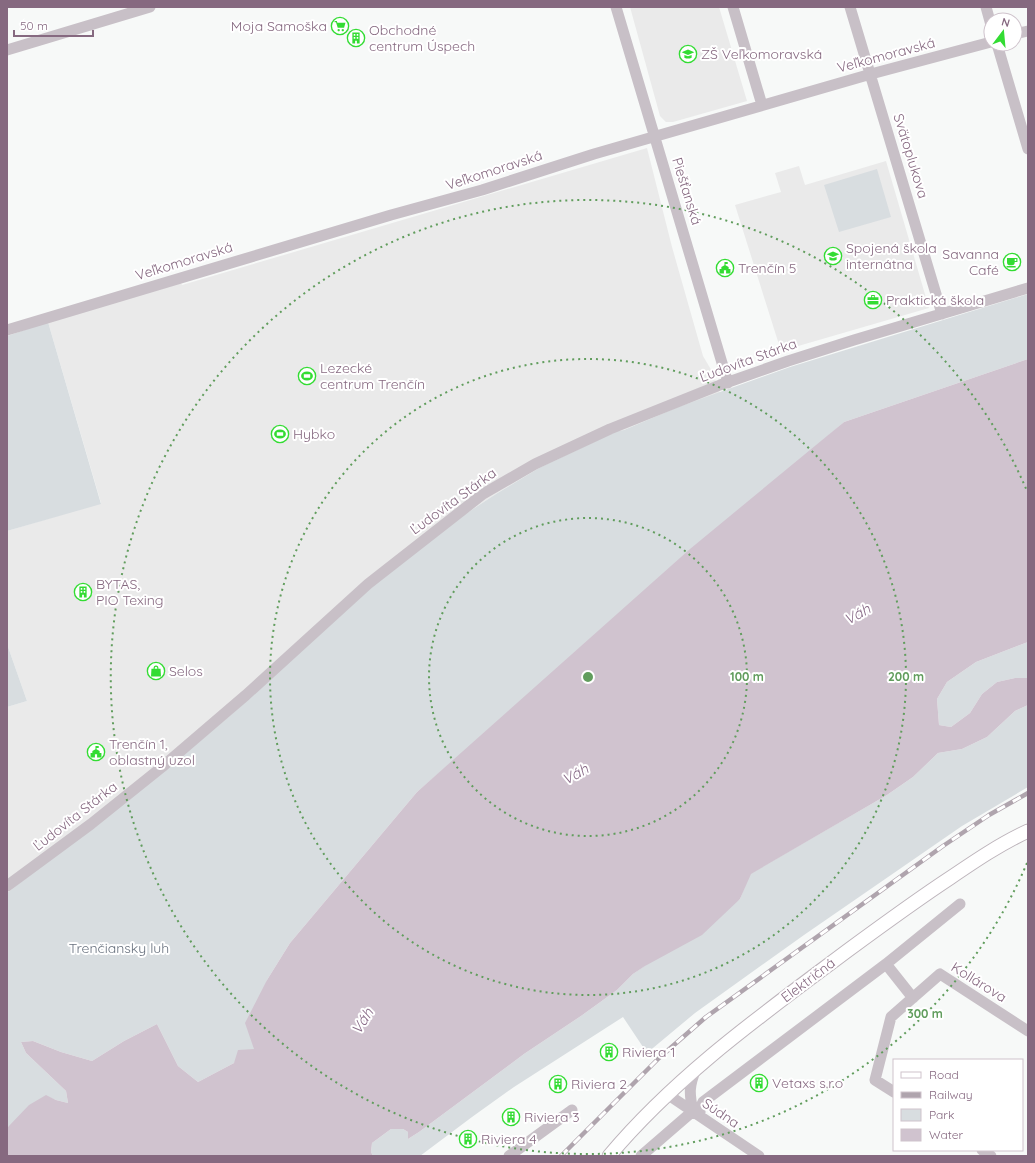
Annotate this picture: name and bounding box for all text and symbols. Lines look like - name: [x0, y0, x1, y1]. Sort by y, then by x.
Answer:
- scale bar: [14, 12, 93, 38]
- north arrow: [983, 12, 1023, 52]
- text: N: [1000, 15, 1012, 30]
- supermarket icon: Moja Samoška: [330, 16, 350, 36]
- place label: Moja Samoška: [231, 17, 327, 35]
- text: 50 m: [20, 18, 48, 33]
- place label: Obchodné centrum Úspech: [369, 21, 475, 55]
- building icon: Obchodné centrum Úspech: [346, 28, 366, 48]
- street label: Veľkomoravská: [835, 33, 937, 77]
- school or university icon: ZŠ Veľkomoravská: [678, 44, 698, 64]
- place label: ZŠ Veľkomoravská: [701, 45, 822, 63]
- street label: Svätoplukova: [890, 111, 932, 201]
- street label: Veľkomoravská: [443, 146, 545, 194]
- street label: Piešťanská: [668, 155, 706, 227]
- street label: Veľkomoravská: [133, 238, 235, 284]
- place label: Spojená škola internátna: [846, 239, 937, 273]
- place label: Savanna Café: [942, 245, 999, 279]
- school or university icon: Spojená škola internátna: [823, 246, 843, 266]
- cafe icon: Savanna Café: [1002, 252, 1022, 272]
- public building icon: Trenčín 5: [715, 258, 735, 278]
- place label: Trenčín 5: [738, 259, 797, 277]
- office icon: Praktická škola: [863, 290, 883, 310]
- place label: Praktická škola: [886, 291, 984, 309]
- street label: Ľudovíta Stárka: [697, 334, 799, 386]
- place label: Lezecké centrum Trenčín: [320, 359, 425, 393]
- sports icon: Lezecké centrum Trenčín: [297, 366, 317, 386]
- sports icon: Hybko: [270, 424, 290, 444]
- place label: Hybko: [293, 425, 335, 443]
- street label: Ľudovíta Stárka: [406, 464, 500, 538]
- place label: BYTAS, PIO Texing: [96, 575, 164, 609]
- building icon: BYTAS, PIO Texing: [73, 582, 93, 602]
- water label: Váh: [840, 599, 874, 629]
- shop icon: Selos: [146, 661, 166, 681]
- place label: Selos: [169, 662, 203, 680]
- text: 100 m: [730, 669, 764, 684]
- text: 200 m: [888, 669, 924, 684]
- centre of rings: [581, 670, 595, 684]
- place label: Trenčín 1, oblastný uzol: [109, 735, 195, 769]
- public building icon: Trenčín 1, oblastný uzol: [86, 742, 106, 762]
- water label: Váh: [558, 759, 592, 789]
- street label: Ľudovíta Stárka: [29, 777, 121, 855]
- park label: Trenčiansky luh: [69, 939, 169, 957]
- street label: Električná: [777, 954, 839, 1006]
- street label: Kollárova: [948, 958, 1010, 1006]
- water label: Váh: [347, 1004, 378, 1038]
- text: 300 m: [907, 1006, 943, 1021]
- building icon: Riviera 1: [599, 1042, 619, 1062]
- place label: Riviera 1: [622, 1043, 675, 1061]
- legend: [893, 1059, 1023, 1151]
- text: Road: [929, 1067, 959, 1082]
- building icon: Vetaxs s.r.o: [749, 1073, 769, 1093]
- building icon: Riviera 2: [548, 1074, 568, 1094]
- place label: Vetaxs s.r.o: [772, 1074, 843, 1092]
- place label: Riviera 2: [571, 1075, 627, 1093]
- text: Railway: [929, 1087, 973, 1102]
- street label: Súdna: [699, 1094, 743, 1132]
- building icon: Riviera 3: [501, 1107, 521, 1127]
- text: Park: [929, 1107, 954, 1122]
- place label: Riviera 3: [524, 1108, 580, 1126]
- text: Water: [929, 1127, 964, 1142]
- building icon: Riviera 4: [458, 1129, 478, 1149]
- place label: Riviera 4: [481, 1130, 537, 1148]

